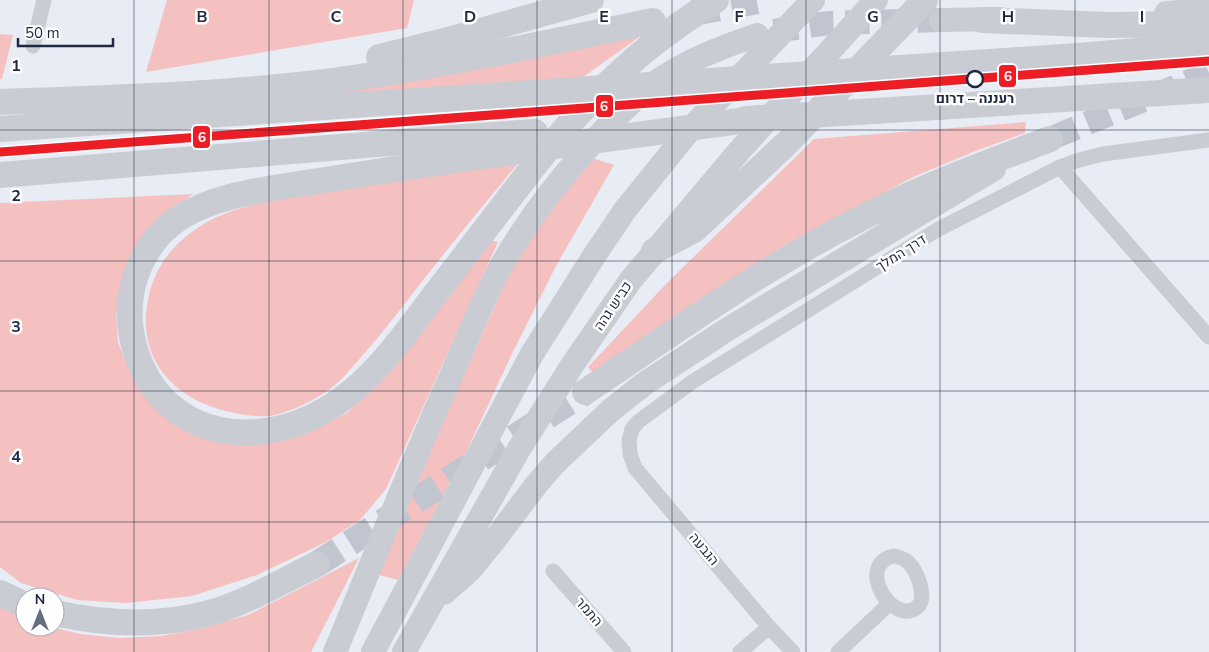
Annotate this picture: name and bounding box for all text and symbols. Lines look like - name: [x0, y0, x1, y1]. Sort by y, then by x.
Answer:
- text: B: [196, 6, 208, 28]
- text: C: [331, 6, 342, 28]
- text: D: [464, 6, 476, 28]
- text: E: [599, 6, 609, 28]
- text: F: [735, 6, 744, 28]
- text: G: [867, 6, 879, 28]
- text: H: [1002, 6, 1014, 28]
- text: I: [1140, 6, 1144, 28]
- scale bar: [18, 15, 112, 47]
- text: 50 m: [25, 23, 60, 43]
- text: 1: [11, 55, 21, 77]
- line badge: 6: [998, 64, 1017, 88]
- text: 6: [1004, 67, 1012, 86]
- marker: רעננה – דרום: [966, 70, 984, 88]
- place label: רעננה – דרום: [936, 89, 1014, 108]
- line badge: 6: [595, 94, 614, 118]
- text: 6: [600, 97, 608, 116]
- line badge: 6: [192, 125, 211, 149]
- text: 6: [198, 128, 206, 147]
- text: 2: [11, 185, 21, 207]
- street label: דרך המלך: [872, 230, 930, 276]
- street label: כביש גהה: [590, 278, 636, 334]
- text: 3: [11, 316, 21, 338]
- text: 4: [11, 446, 21, 468]
- street label: הגבעה: [685, 529, 723, 569]
- north arrow: [15, 587, 65, 637]
- text: N: [35, 590, 45, 609]
- street label: התמר: [571, 593, 607, 631]

